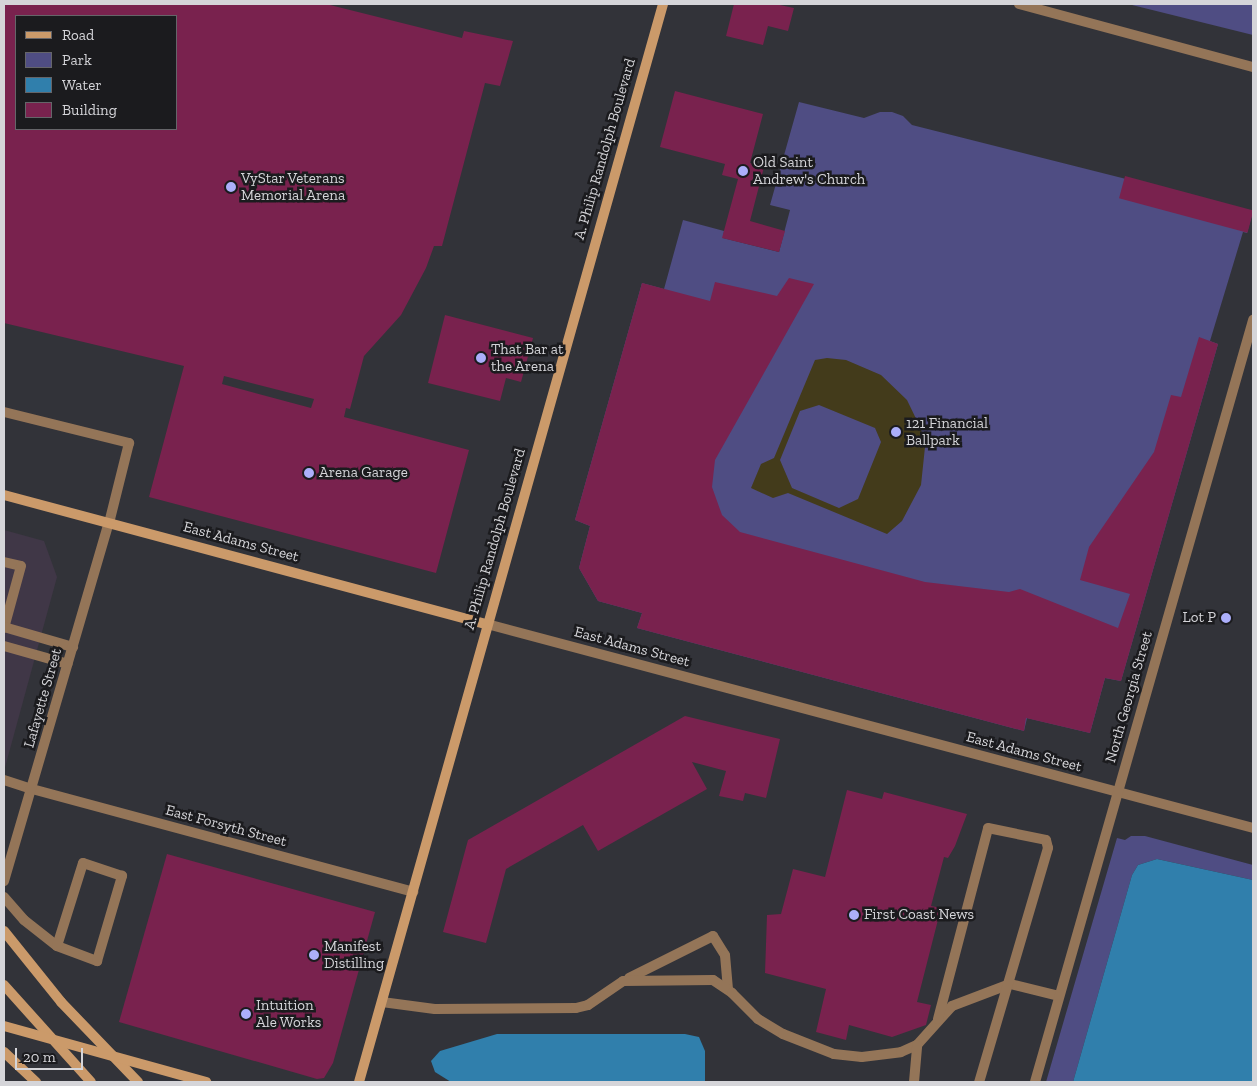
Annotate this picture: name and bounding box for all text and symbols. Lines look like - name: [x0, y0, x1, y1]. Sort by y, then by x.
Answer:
- legend: [15, 15, 178, 130]
- text: Road: [62, 26, 94, 44]
- text: Park: [62, 51, 92, 69]
- street label: A. Philip Randolph Boulevard: [570, 56, 640, 242]
- text: Water: [62, 76, 102, 94]
- text: Building: [62, 101, 117, 119]
- place label: Old Saint Andrew's Church: [753, 153, 865, 188]
- marker: Old Saint Andrew's Church: [737, 165, 749, 177]
- place label: VyStar Veterans Memorial Arena: [241, 169, 346, 204]
- marker: VyStar Veterans Memorial Arena: [225, 181, 237, 193]
- place label: That Bar at the Arena: [491, 340, 564, 375]
- marker: That Bar at the Arena: [475, 352, 487, 364]
- place label: 121 Financial Ballpark: [906, 414, 988, 449]
- marker: 121 Financial Ballpark: [890, 426, 902, 438]
- street label: A. Philip Randolph Boulevard: [460, 446, 530, 632]
- place label: Arena Garage: [319, 464, 408, 482]
- marker: Arena Garage: [303, 467, 315, 479]
- street label: East Adams Street: [181, 518, 301, 566]
- place label: Lot P: [1183, 609, 1216, 627]
- marker: Lot P: [1220, 612, 1232, 624]
- street label: East Adams Street: [572, 623, 692, 671]
- street label: North Georgia Street: [1102, 629, 1156, 765]
- street label: Lafayette Street: [20, 646, 66, 750]
- street label: East Adams Street: [964, 728, 1084, 776]
- street label: East Forsyth Street: [163, 801, 289, 851]
- place label: First Coast News: [864, 906, 974, 924]
- marker: First Coast News: [848, 909, 860, 921]
- place label: Manifest Distilling: [324, 937, 384, 972]
- marker: Manifest Distilling: [308, 949, 320, 961]
- place label: Intuition Ale Works: [256, 996, 322, 1031]
- marker: Intuition Ale Works: [240, 1008, 252, 1020]
- scale bar: [18, 1038, 85, 1070]
- text: 20 m: [23, 1048, 56, 1066]

